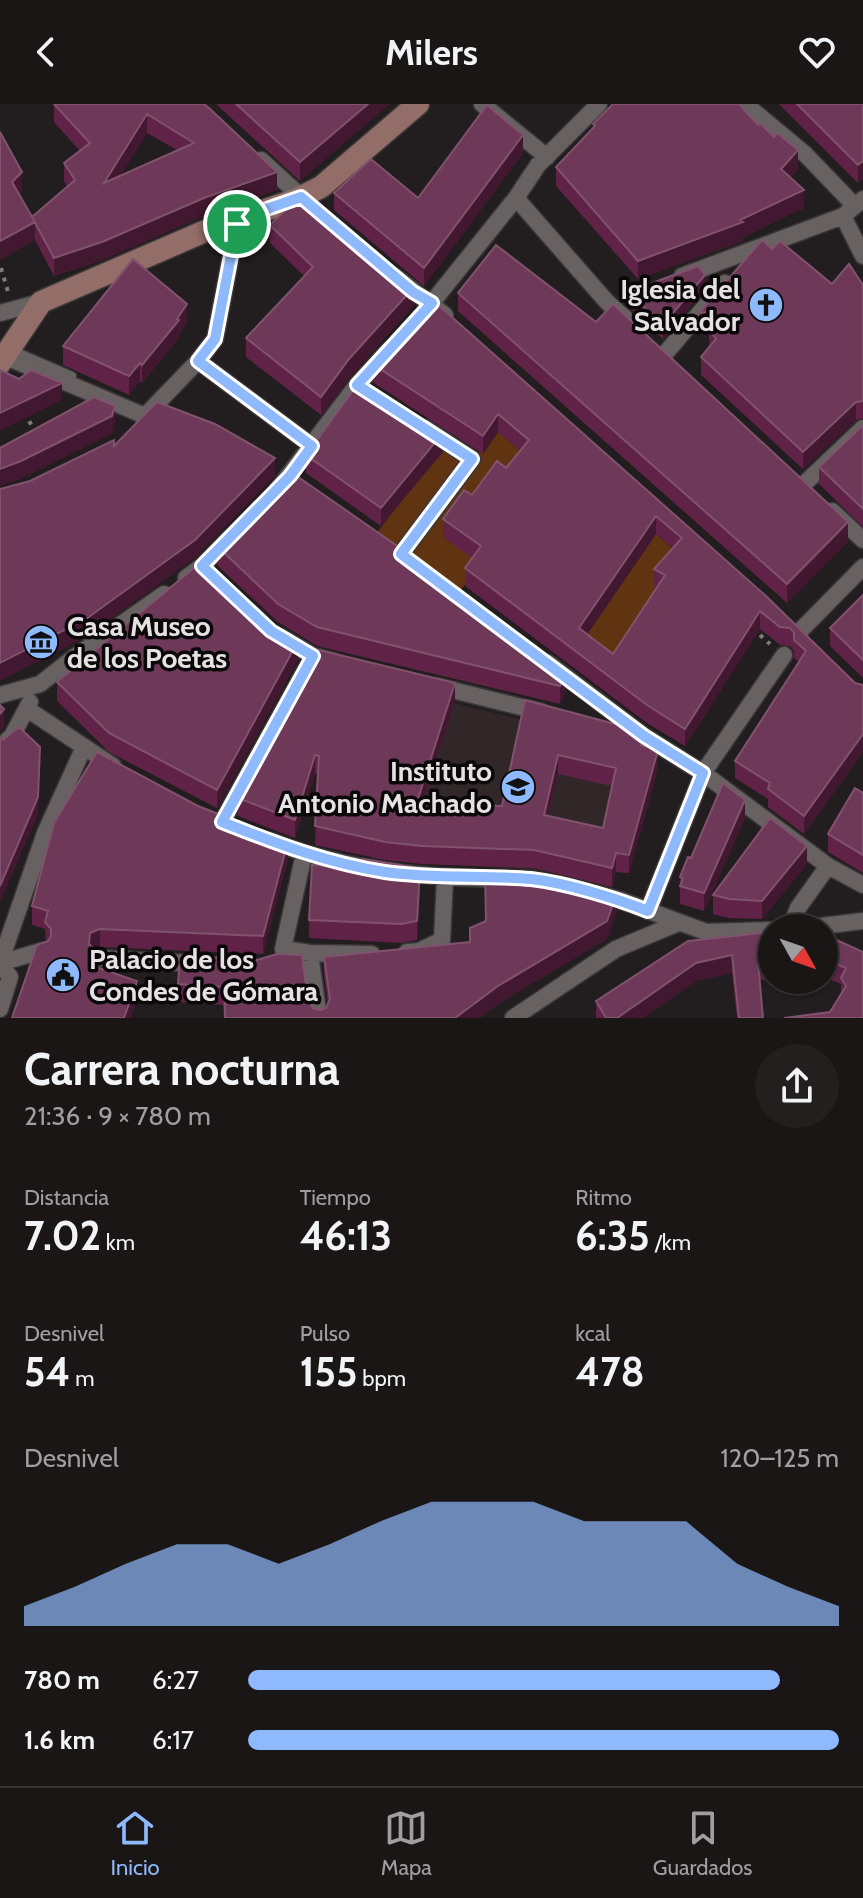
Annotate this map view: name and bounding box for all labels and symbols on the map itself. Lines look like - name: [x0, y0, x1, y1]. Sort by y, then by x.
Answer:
- pin: [203, 190, 271, 258]
- place label: Iglesia del Salvador: [620, 272, 741, 338]
- church icon: Iglesia del Salvador: [747, 286, 785, 324]
- place label: Casa Museo de los Poetas: [67, 609, 227, 675]
- museum icon: Casa Museo de los Poetas: [22, 623, 60, 661]
- place label: Instituto Antonio Machado: [278, 754, 492, 820]
- school or university icon: Instituto Antonio Machado: [499, 768, 537, 806]
- north arrow: [758, 914, 838, 994]
- place label: Palacio de los Condes de Gómara: [89, 942, 318, 1008]
- public building icon: Palacio de los Condes de Gómara: [44, 956, 82, 994]

